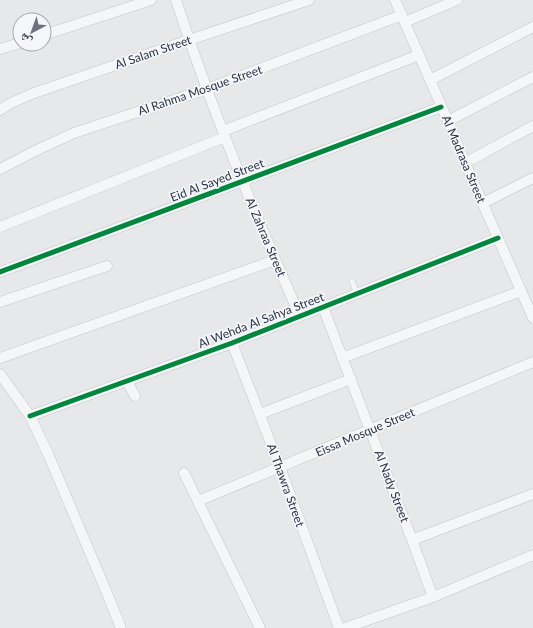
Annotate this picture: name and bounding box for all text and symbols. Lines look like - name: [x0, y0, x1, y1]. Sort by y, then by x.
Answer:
- north arrow: [12, 12, 52, 52]
- text: ش: [16, 29, 35, 49]
- street label: Al Salam Street: [113, 32, 194, 72]
- street label: Al Rahma Mosque Street: [136, 61, 265, 118]
- street label: Al Madrasa Street: [439, 113, 489, 206]
- street label: Eid Al Sayed Street: [168, 155, 267, 205]
- street label: Al Zahraa Street: [243, 195, 290, 280]
- street label: Al Wehda Al Sahya Street: [196, 289, 327, 351]
- street label: Eissa Mosque Street: [313, 404, 418, 460]
- street label: Al Thawra Street: [264, 441, 308, 529]
- street label: Al Nady Street: [371, 448, 413, 525]

